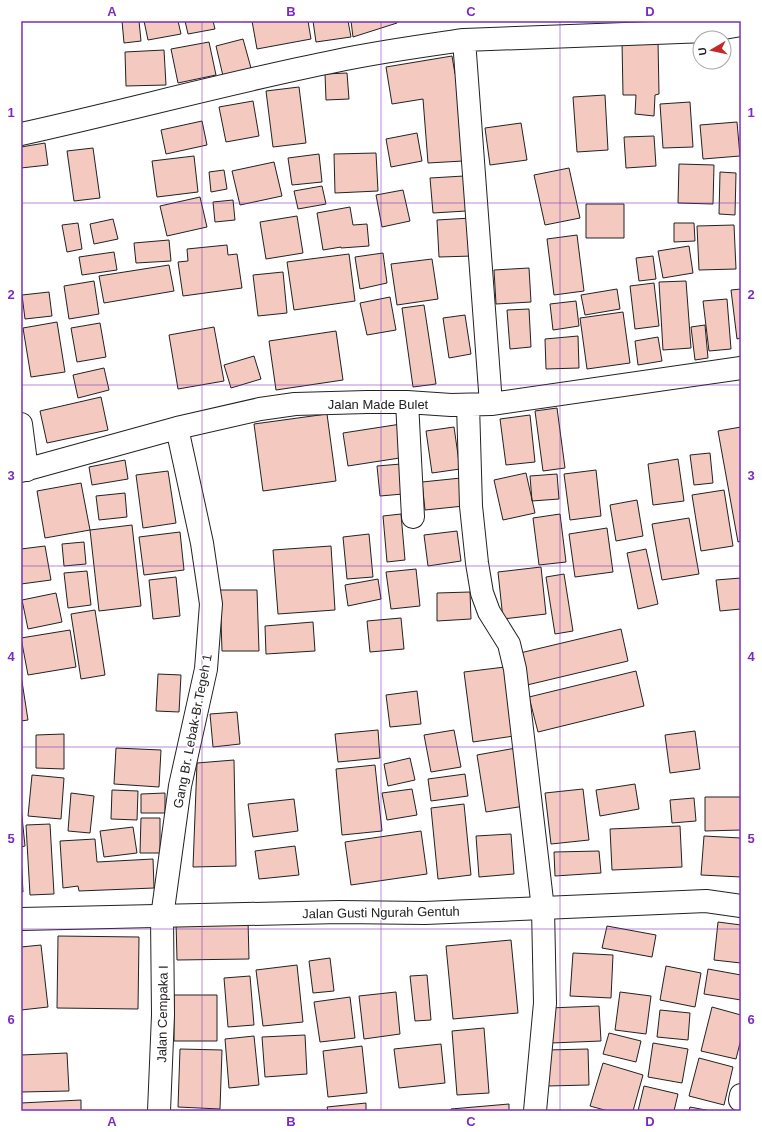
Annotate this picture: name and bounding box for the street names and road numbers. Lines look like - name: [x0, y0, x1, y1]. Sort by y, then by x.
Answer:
- street label: Jalan Made Bulet: [328, 397, 429, 412]
- street label: Gang Br. Lebak-Br.Tegeh 1: [170, 653, 215, 809]
- street label: Jalan Gusti Ngurah Gentuh: [302, 904, 460, 921]
- street label: Jalan Cempaka I: [154, 965, 171, 1063]

